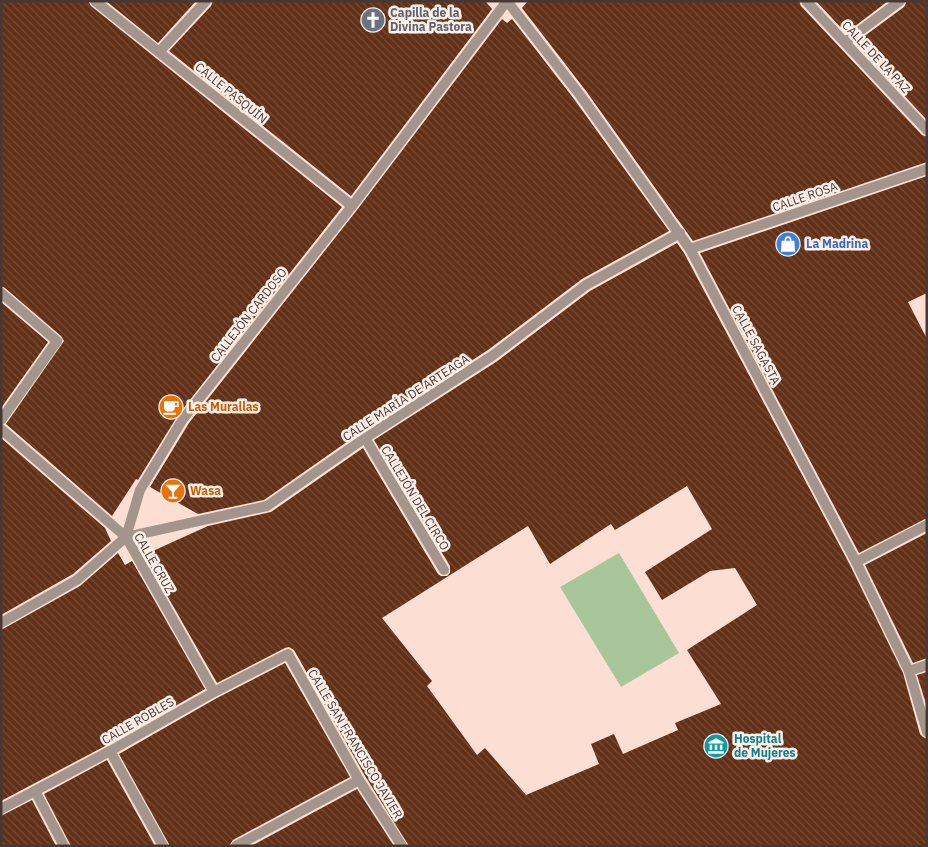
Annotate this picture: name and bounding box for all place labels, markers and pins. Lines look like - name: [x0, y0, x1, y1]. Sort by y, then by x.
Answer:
- place label: Capilla de la Divina Pastora: [390, 5, 472, 34]
- church icon: Capilla de la Divina Pastora: [360, 7, 386, 33]
- shop icon: La Madrina: [775, 231, 801, 257]
- place label: La Madrina: [806, 236, 868, 251]
- cafe icon: Las Murallas: [158, 394, 184, 420]
- place label: Las Murallas: [188, 399, 259, 414]
- bar icon: Wasa: [160, 478, 186, 504]
- place label: Wasa: [190, 483, 221, 498]
- place label: Hospital de Mujeres: [734, 731, 796, 760]
- museum icon: Hospital de Mujeres: [703, 733, 729, 759]

